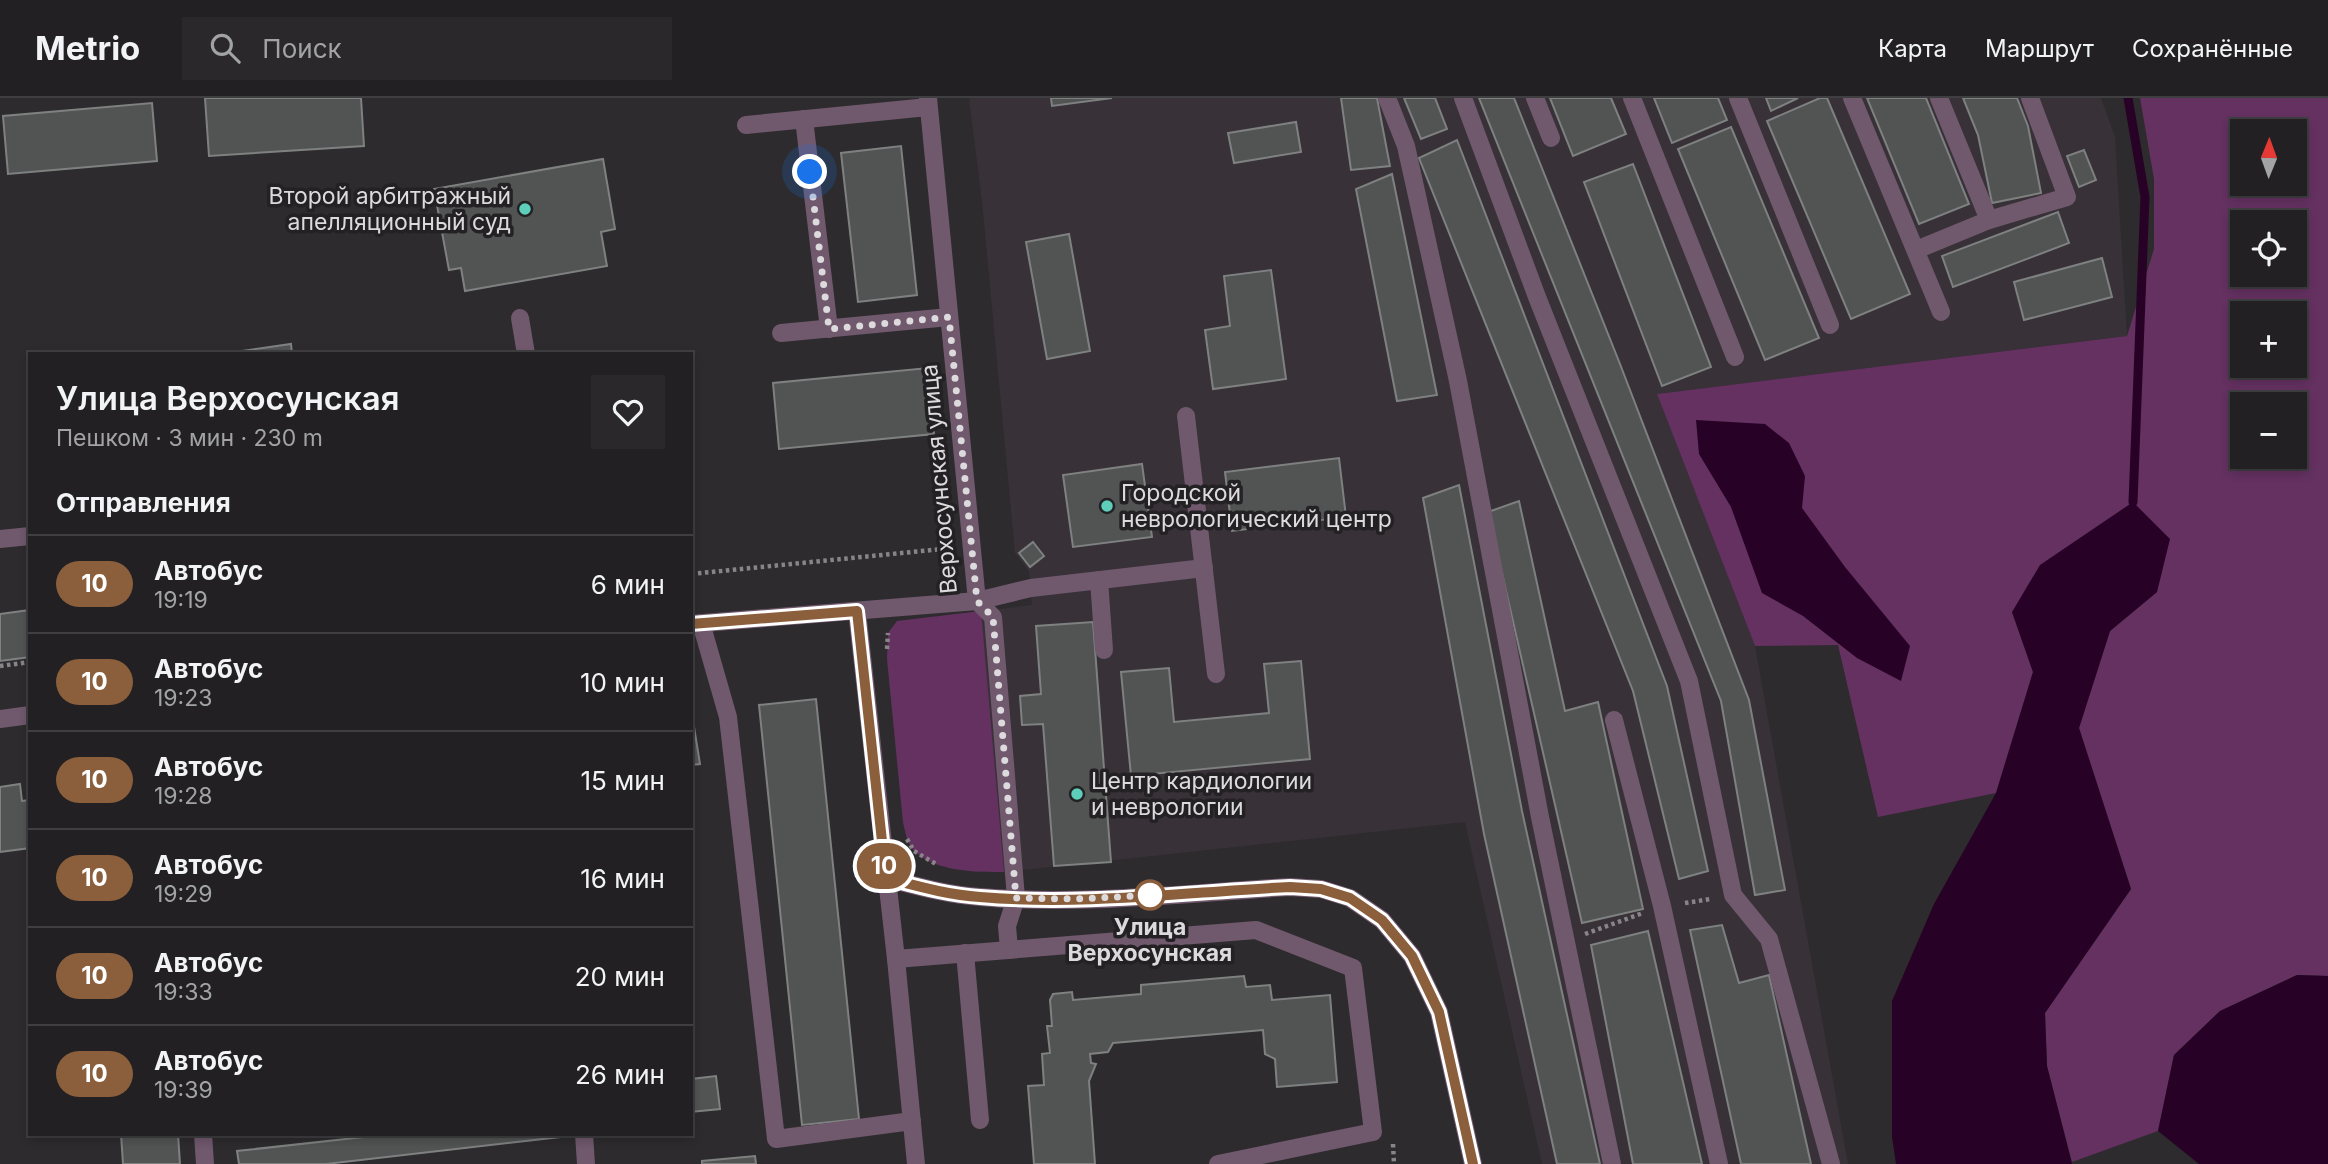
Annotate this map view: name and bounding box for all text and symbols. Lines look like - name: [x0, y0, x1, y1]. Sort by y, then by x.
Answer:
- search box: [182, 17, 672, 80]
- text: Metrio: [35, 28, 140, 68]
- icon: search: [206, 29, 244, 67]
- text: Поиск: [262, 33, 342, 64]
- text: Карта: [1878, 34, 1947, 63]
- text: Маршрут: [1985, 34, 2094, 63]
- text: Сохранённые: [2132, 34, 2293, 63]
- north arrow: [2230, 119, 2306, 196]
- map controls: [2230, 119, 2307, 469]
- your location: [792, 154, 827, 189]
- place label: Второй арбитражный апелляционный суд: [269, 182, 511, 236]
- marker: Второй арбитражный апелляционный суд: [517, 201, 533, 217]
- button: locate: [2230, 210, 2307, 287]
- button: +: [2230, 301, 2307, 378]
- street label: Верхосунская улица: [915, 363, 963, 595]
- button: heart: [591, 375, 665, 449]
- text: Улица Верхосунская: [56, 378, 400, 418]
- button: −: [2230, 392, 2307, 469]
- text: Пешком · 3 мин · 230 m: [56, 424, 323, 452]
- place label: Городской неврологический центр: [1121, 479, 1392, 533]
- text: Отправления: [56, 487, 231, 518]
- marker: Городской неврологический центр: [1099, 498, 1115, 514]
- text: Автобус: [154, 555, 263, 586]
- text: 10: [81, 569, 108, 598]
- text: 6 мин: [591, 569, 665, 600]
- text: 19:19: [154, 586, 208, 614]
- text: Автобус: [154, 653, 263, 684]
- text: 10: [81, 667, 108, 696]
- text: 10 мин: [580, 667, 665, 698]
- text: 19:23: [154, 684, 212, 712]
- text: Автобус: [154, 751, 263, 782]
- text: 10: [81, 765, 108, 794]
- text: 15 мин: [581, 765, 665, 796]
- place label: Центр кардиологии и неврологии: [1091, 767, 1312, 821]
- text: 19:28: [154, 782, 213, 810]
- marker: Центр кардиологии и неврологии: [1069, 786, 1085, 802]
- line badge: 10: [852, 843, 916, 889]
- text: Автобус: [154, 849, 263, 880]
- text: 10: [871, 851, 897, 880]
- text: 10: [81, 863, 108, 892]
- text: 16 мин: [580, 863, 665, 894]
- text: 19:29: [154, 880, 213, 908]
- marker: Улица Верхосунская: [1135, 880, 1165, 910]
- place label: Улица Верхосунская: [1068, 913, 1232, 967]
- text: Автобус: [154, 947, 263, 978]
- text: 10: [81, 961, 108, 990]
- text: 20 мин: [575, 961, 665, 992]
- text: 19:33: [154, 978, 213, 1006]
- text: Автобус: [154, 1045, 263, 1076]
- text: 10: [81, 1059, 108, 1088]
- text: 26 мин: [575, 1059, 665, 1090]
- text: 19:39: [154, 1076, 213, 1104]

